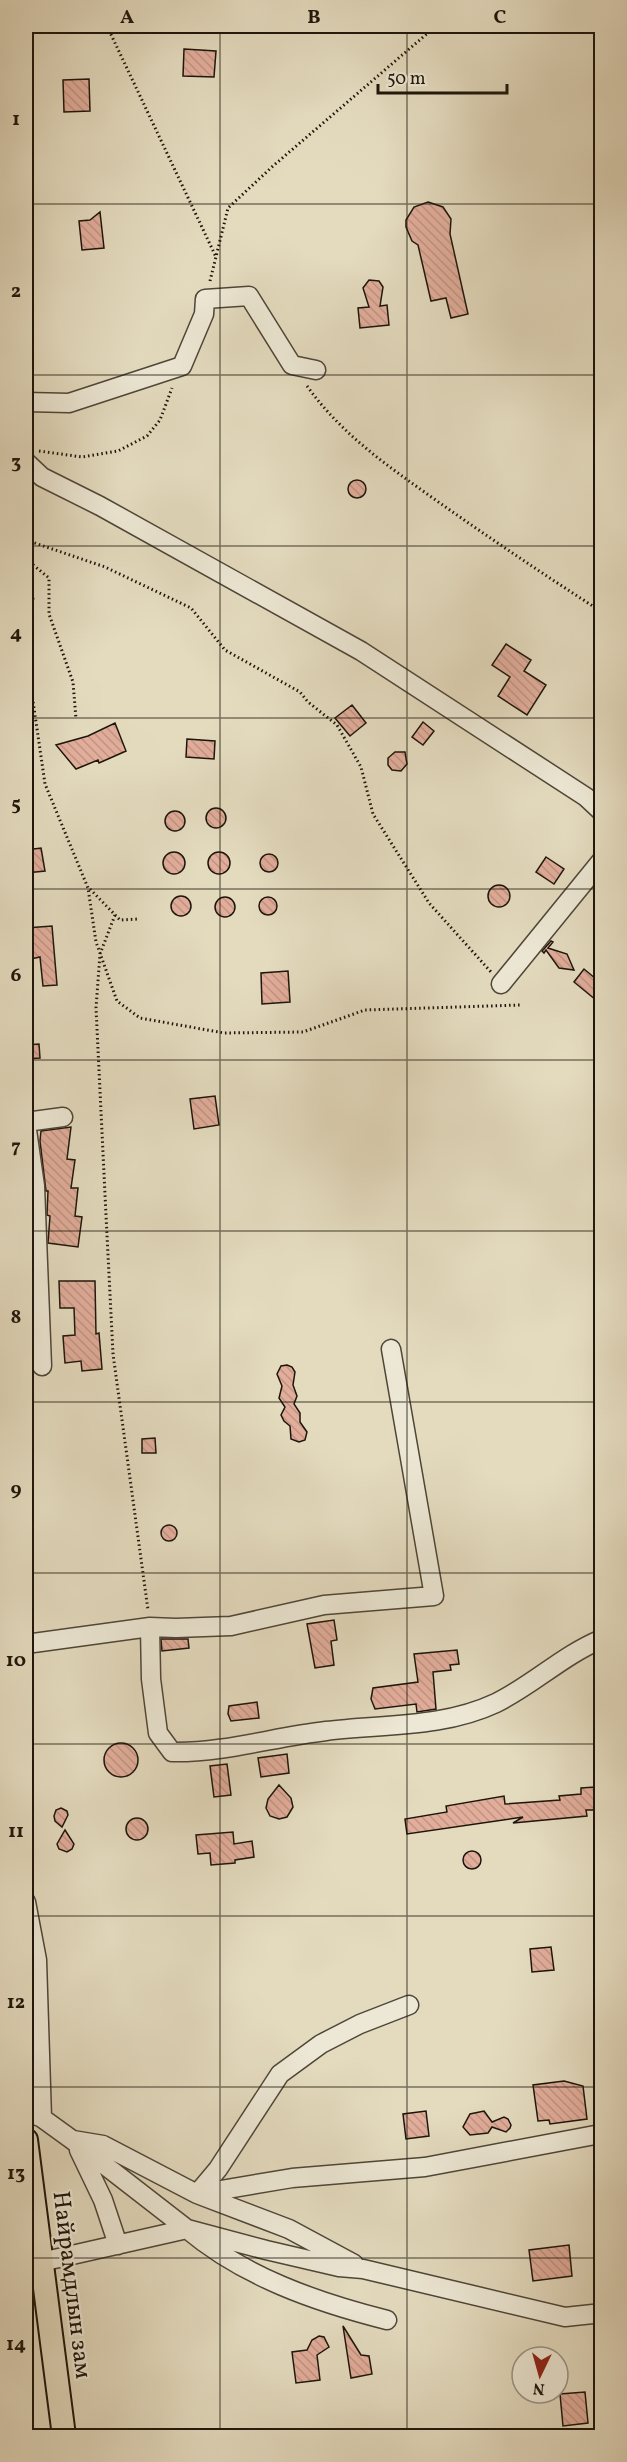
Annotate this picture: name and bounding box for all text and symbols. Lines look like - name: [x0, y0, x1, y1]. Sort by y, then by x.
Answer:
- text: A: [120, 4, 134, 32]
- text: B: [307, 4, 321, 32]
- text: C: [494, 4, 507, 32]
- scale bar: [378, 57, 507, 95]
- text: 50 m: [387, 67, 426, 92]
- text: 1: [12, 106, 20, 134]
- text: 2: [11, 278, 21, 306]
- text: 3: [11, 449, 21, 477]
- text: 4: [10, 620, 22, 648]
- text: 5: [11, 791, 21, 819]
- text: 6: [11, 962, 22, 990]
- text: 7: [11, 1133, 21, 1161]
- text: 8: [11, 1304, 21, 1332]
- text: 9: [10, 1476, 22, 1504]
- text: 10: [6, 1647, 26, 1675]
- text: 11: [8, 1818, 24, 1846]
- text: 12: [7, 1989, 25, 2017]
- text: 13: [7, 2160, 25, 2188]
- street label: Найрамдлын зам: [43, 2189, 99, 2381]
- text: 14: [6, 2331, 26, 2359]
- north arrow: [510, 2345, 570, 2405]
- text: N: [532, 2376, 546, 2399]

